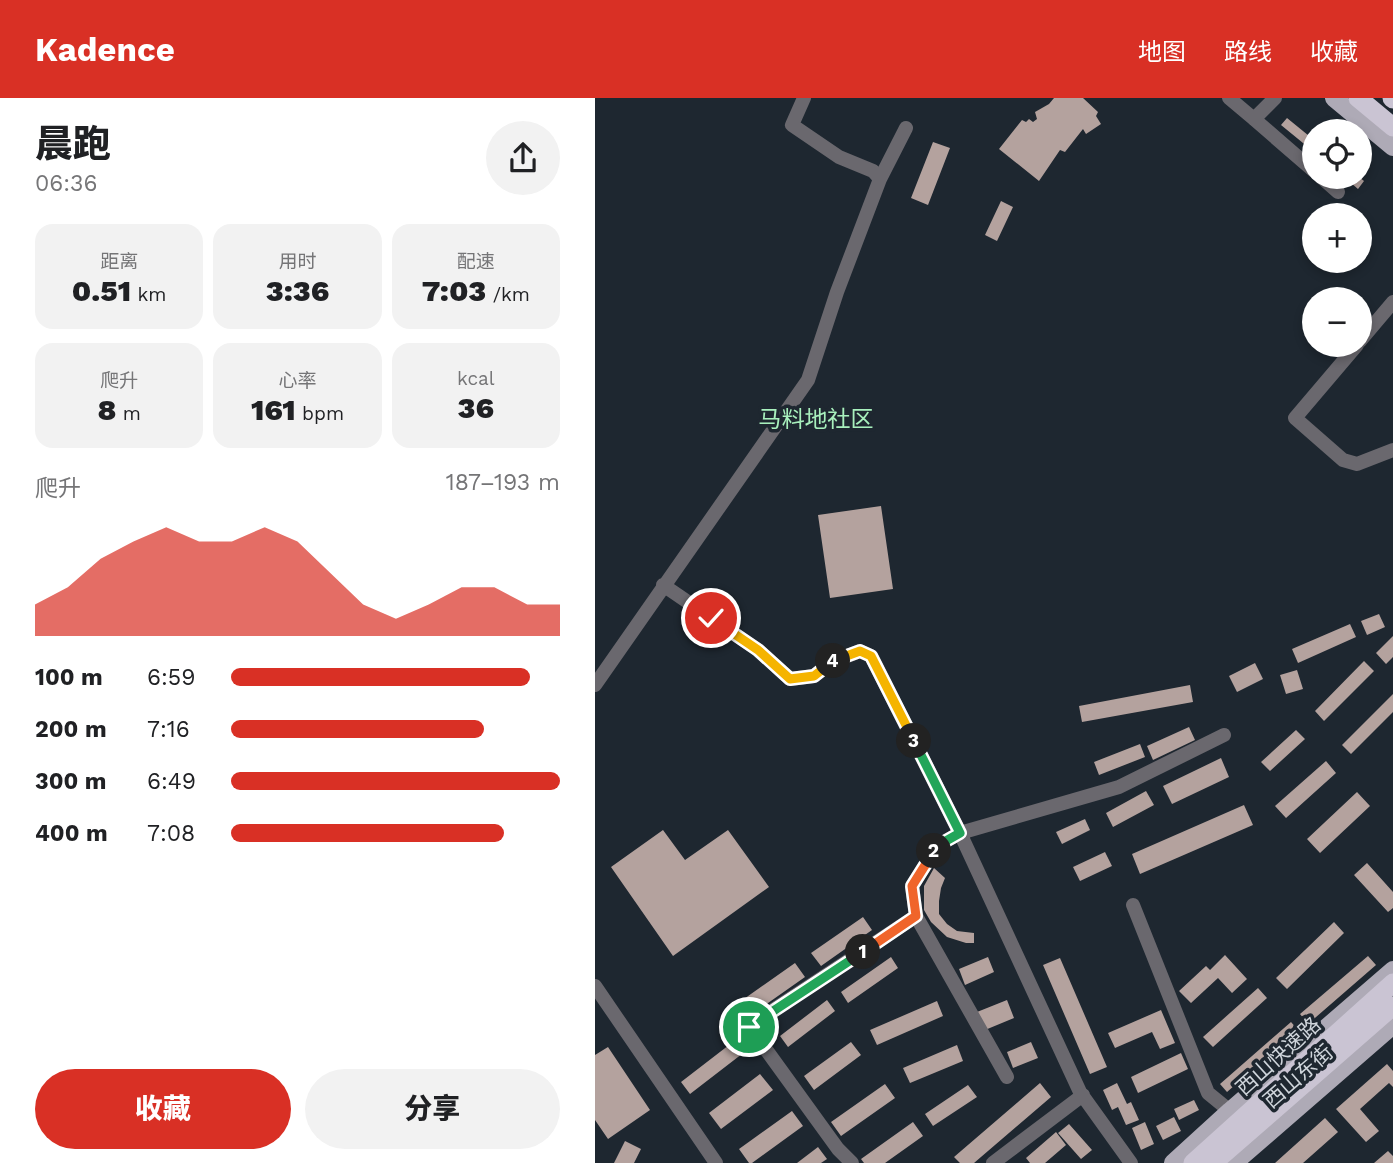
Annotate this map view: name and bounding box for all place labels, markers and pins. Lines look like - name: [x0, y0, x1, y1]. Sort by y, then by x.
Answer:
- pin: [681, 588, 741, 648]
- pin: 4: [815, 644, 851, 678]
- pin: 3: [897, 724, 931, 758]
- pin: 2: [917, 834, 951, 868]
- pin: 1: [845, 934, 881, 970]
- pin: [719, 997, 779, 1057]

